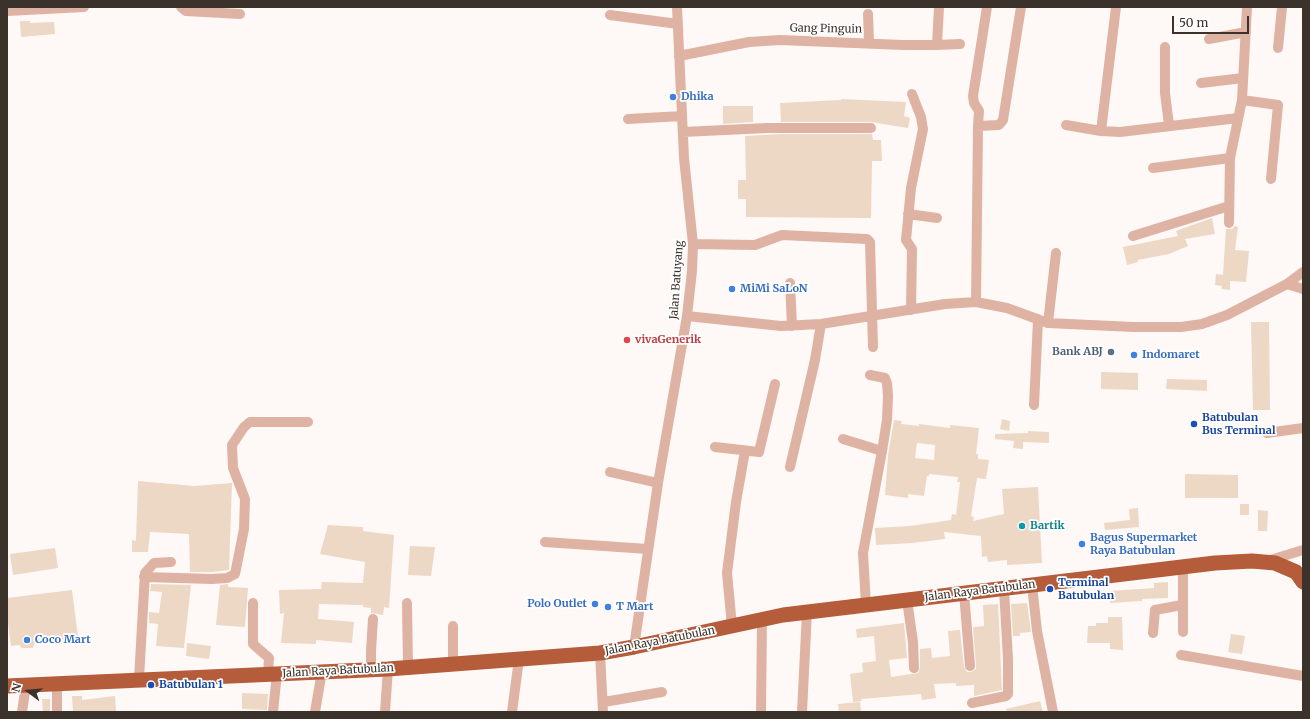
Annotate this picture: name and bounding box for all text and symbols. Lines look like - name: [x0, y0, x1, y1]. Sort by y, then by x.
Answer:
- scale bar: [1174, 8, 1251, 34]
- text: 50 m: [1179, 15, 1208, 30]
- street label: Gang Pinguin: [790, 22, 862, 36]
- place label: Dhika: [681, 90, 714, 104]
- marker: Dhika: [668, 92, 678, 102]
- street label: Jalan Batuyang: [668, 240, 686, 320]
- place label: MiMi SaLoN: [740, 282, 807, 296]
- marker: MiMi SaLoN: [727, 284, 737, 294]
- place label: vivaGenerik: [635, 333, 701, 347]
- marker: vivaGenerik: [622, 335, 632, 345]
- place label: Bank ABJ: [1052, 345, 1103, 359]
- marker: Bank ABJ: [1106, 347, 1116, 357]
- place label: Indomaret: [1142, 348, 1200, 362]
- marker: Indomaret: [1129, 350, 1139, 360]
- place label: Batubulan Bus Terminal: [1202, 411, 1276, 437]
- marker: Batubulan Bus Terminal: [1189, 419, 1199, 429]
- place label: Bartik: [1030, 519, 1064, 533]
- marker: Bartik: [1017, 521, 1027, 531]
- place label: Bagus Supermarket Raya Batubulan: [1090, 531, 1197, 557]
- marker: Bagus Supermarket Raya Batubulan: [1077, 539, 1087, 549]
- place label: Terminal Batubulan: [1058, 576, 1114, 602]
- street label: Jalan Raya Batubulan: [924, 578, 1036, 604]
- marker: Terminal Batubulan: [1045, 584, 1055, 594]
- place label: Polo Outlet: [527, 597, 587, 611]
- marker: Polo Outlet: [590, 599, 600, 609]
- place label: T Mart: [616, 600, 653, 614]
- marker: T Mart: [603, 602, 613, 612]
- street label: Jalan Raya Batubulan: [604, 624, 716, 658]
- place label: Coco Mart: [35, 633, 91, 647]
- marker: Coco Mart: [22, 635, 32, 645]
- street label: Jalan Raya Batubulan: [282, 661, 394, 681]
- north arrow: [8, 671, 48, 711]
- place label: Batubulan 1: [159, 678, 223, 692]
- marker: Batubulan 1: [146, 680, 156, 690]
- text: N: [9, 682, 24, 694]

